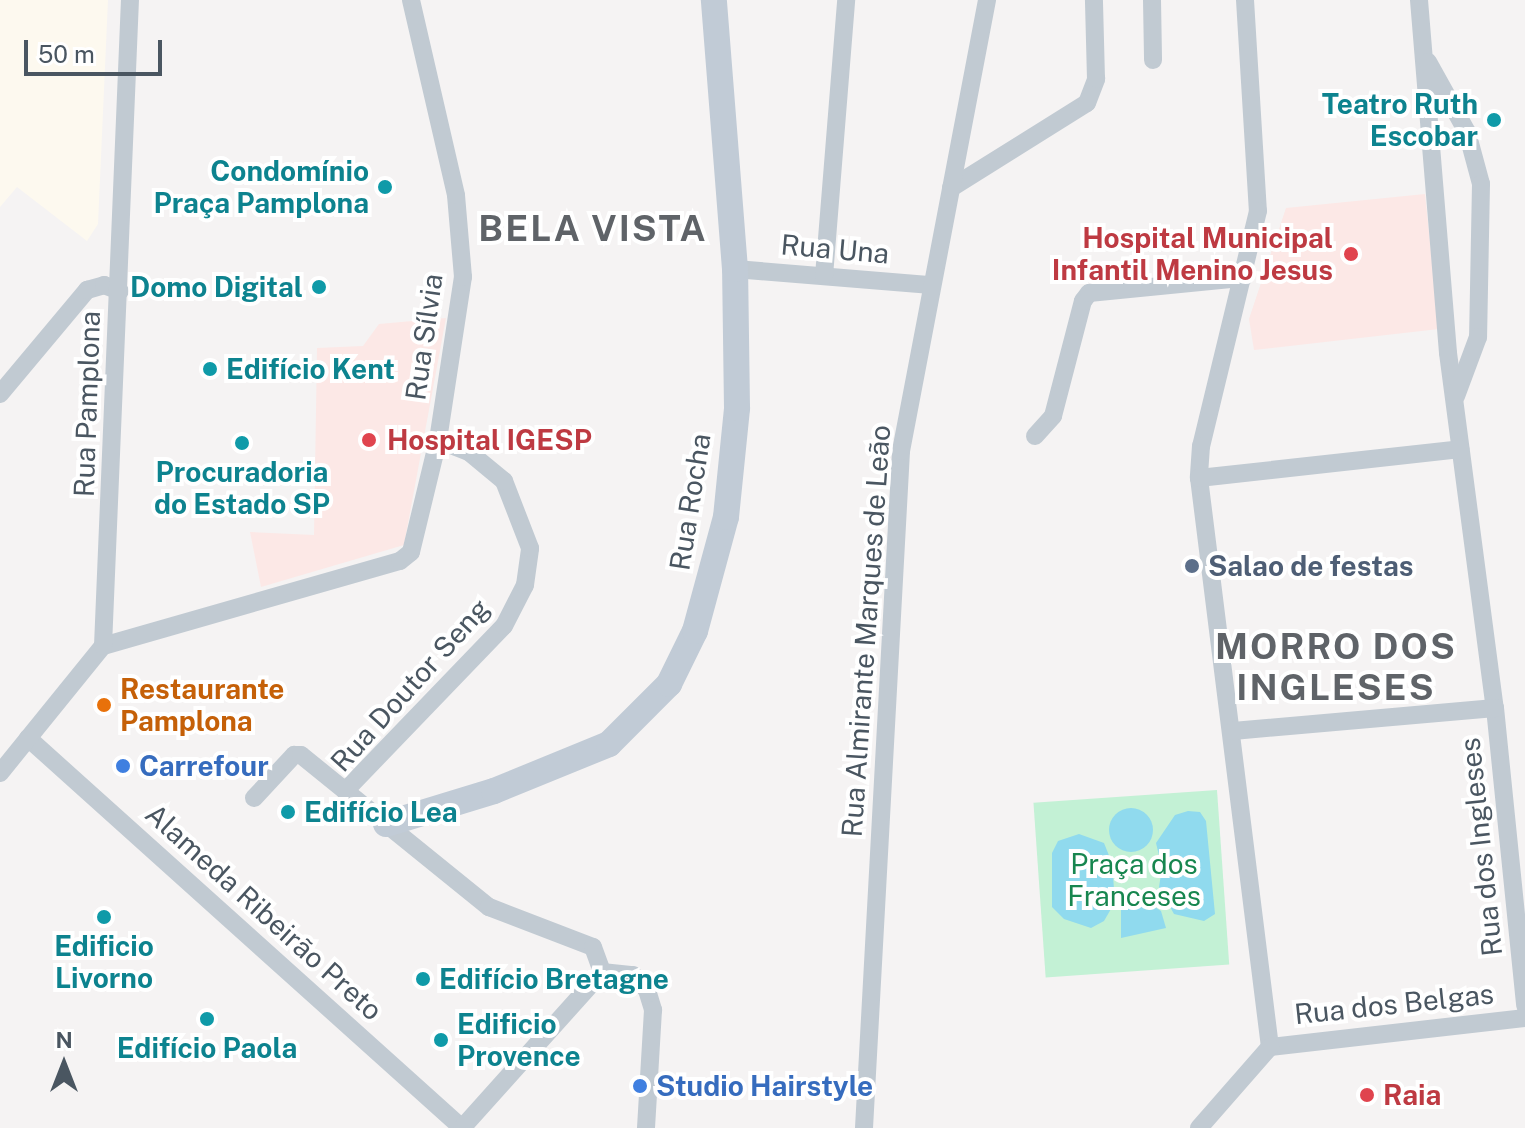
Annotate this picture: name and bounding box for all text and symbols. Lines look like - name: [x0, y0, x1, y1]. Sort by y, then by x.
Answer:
- scale bar: [28, 24, 166, 74]
- text: 50 m: [38, 40, 95, 68]
- place label: Teatro Ruth Escobar: [1322, 87, 1478, 153]
- marker: Teatro Ruth Escobar: [1485, 111, 1503, 129]
- place label: Condomínio Praça Pamplona: [154, 154, 369, 220]
- marker: Condomínio Praça Pamplona: [376, 178, 394, 196]
- district label: BELA VISTA: [478, 207, 708, 251]
- place label: Hospital Municipal Infantil Menino Jesus: [1052, 221, 1333, 287]
- street label: Rua Una: [780, 228, 890, 270]
- marker: Hospital Municipal Infantil Menino Jesus: [1340, 243, 1362, 265]
- place label: Domo Digital: [130, 270, 303, 304]
- street label: Rua Sílvia: [398, 272, 450, 402]
- marker: Domo Digital: [310, 278, 328, 296]
- street label: Rua Pamplona: [67, 310, 107, 498]
- place label: Edifício Kent: [226, 352, 395, 386]
- marker: Edifício Kent: [201, 360, 219, 378]
- place label: Hospital IGESP: [387, 423, 592, 457]
- street label: Rua Almirante Marques de Leão: [835, 423, 897, 839]
- marker: Hospital IGESP: [358, 429, 380, 451]
- street label: Rua Rocha: [663, 431, 717, 573]
- marker: Procuradoria do Estado SP: [233, 434, 251, 452]
- place label: Procuradoria do Estado SP: [154, 455, 330, 521]
- place label: Salao de festas: [1208, 549, 1414, 583]
- marker: Salao de festas: [1183, 557, 1201, 575]
- street label: Rua Doutor Seng: [324, 592, 496, 778]
- district label: MORRO DOS INGLESES: [1215, 624, 1457, 709]
- place label: Restaurante Pamplona: [120, 672, 284, 738]
- marker: Restaurante Pamplona: [95, 696, 113, 714]
- street label: Rua dos Ingleses: [1453, 736, 1509, 958]
- place label: Carrefour: [139, 749, 269, 783]
- marker: Carrefour: [114, 757, 132, 775]
- place label: Edifício Lea: [304, 795, 458, 829]
- street label: Alameda Ribeirão Preto: [139, 797, 389, 1027]
- marker: Edifício Lea: [279, 803, 297, 821]
- park label: Praça dos Franceses: [1067, 847, 1201, 913]
- marker: Edificio Livorno: [95, 908, 113, 926]
- place label: Edificio Livorno: [54, 929, 154, 995]
- place label: Edifício Bretagne: [439, 962, 669, 996]
- marker: Edifício Bretagne: [414, 970, 432, 988]
- street label: Rua dos Belgas: [1292, 977, 1496, 1031]
- place label: Edificio Provence: [457, 1007, 581, 1073]
- marker: Edifício Paola: [198, 1010, 216, 1028]
- north arrow: [24, 1024, 104, 1104]
- text: N: [55, 1027, 73, 1053]
- place label: Edifício Paola: [117, 1031, 297, 1065]
- marker: Edificio Provence: [432, 1031, 450, 1049]
- place label: Studio Hairstyle: [656, 1069, 873, 1103]
- marker: Studio Hairstyle: [631, 1077, 649, 1095]
- place label: Raia: [1383, 1078, 1441, 1112]
- marker: Raia: [1358, 1086, 1376, 1104]

